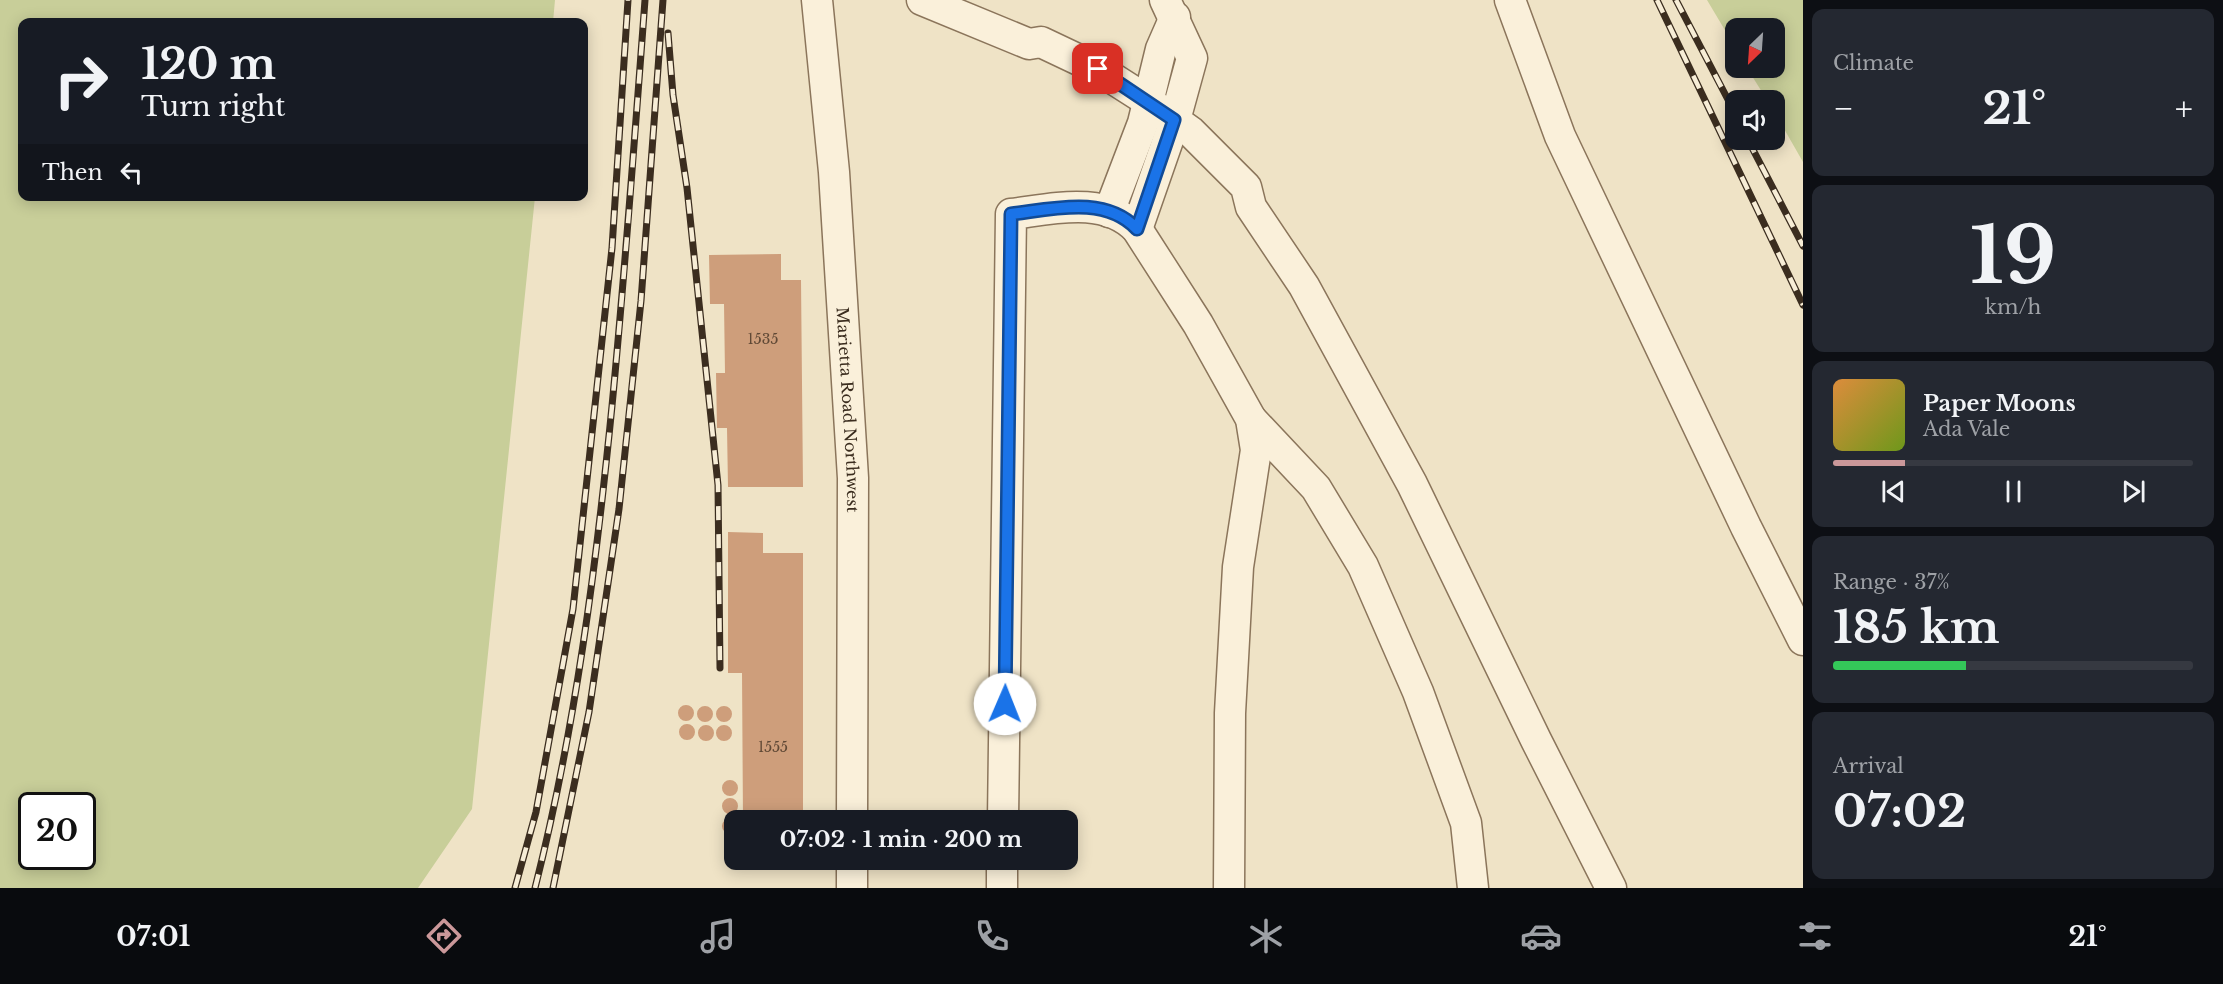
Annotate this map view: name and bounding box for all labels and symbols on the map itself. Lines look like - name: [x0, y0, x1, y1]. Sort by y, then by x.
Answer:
- north arrow: [1725, 18, 1785, 78]
- pin: [1072, 43, 1123, 94]
- street label: Marietta Road Northwest: [832, 306, 863, 513]
- house number: 1535: [748, 330, 778, 348]
- position arrow: [973, 672, 1037, 736]
- house number: 1555: [758, 738, 788, 756]
- speed limit sign: 20: [18, 792, 96, 870]

